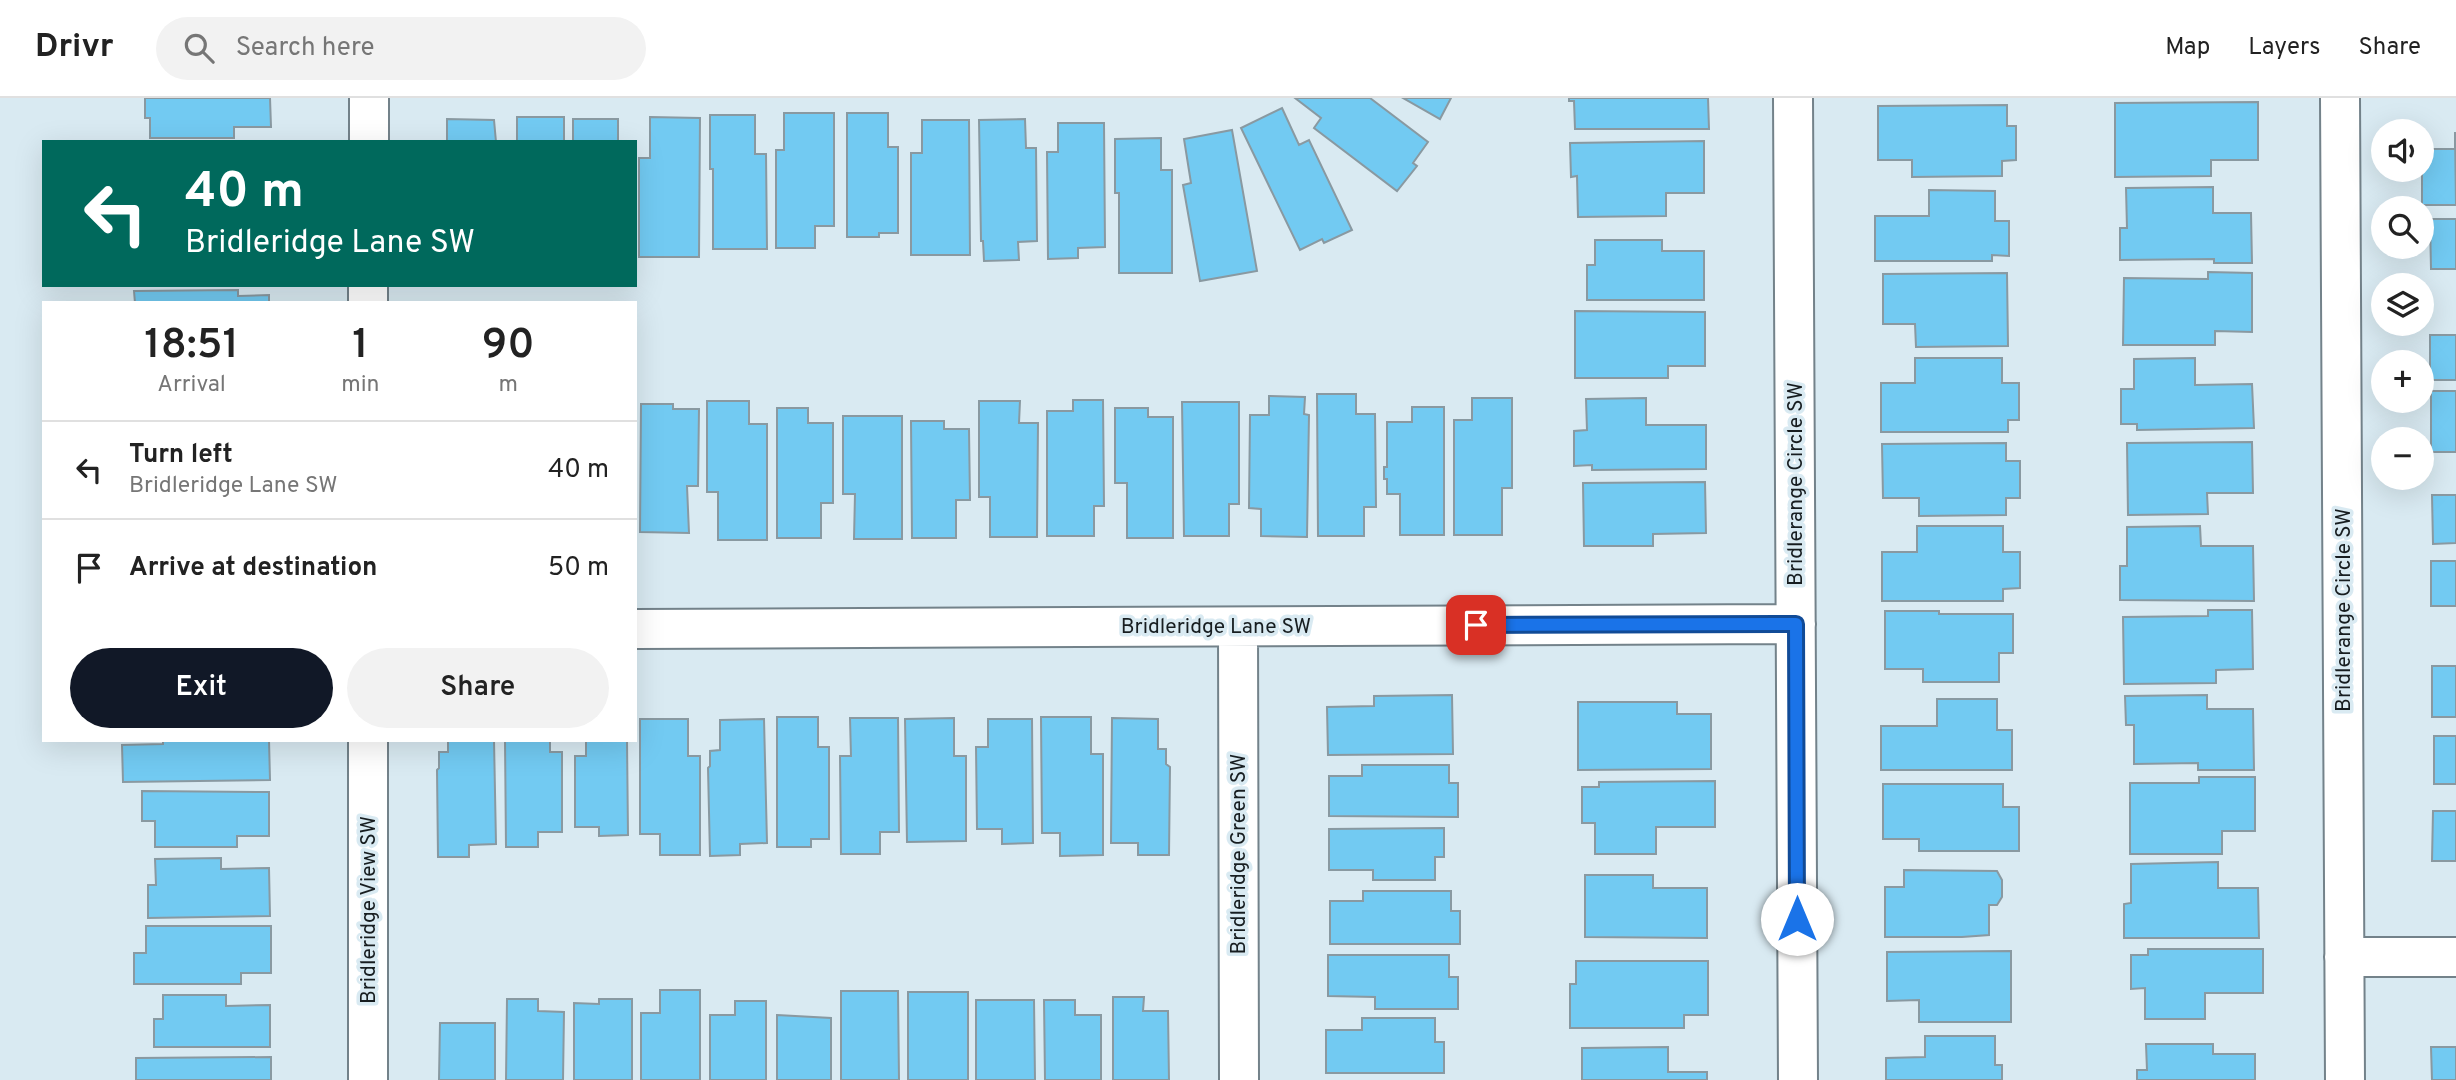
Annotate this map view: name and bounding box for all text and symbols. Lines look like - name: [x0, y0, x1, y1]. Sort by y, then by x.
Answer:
- search box: [156, 17, 646, 80]
- text: Drivr: [35, 27, 114, 69]
- icon: search: [180, 29, 218, 67]
- text: Search here: [236, 32, 375, 65]
- text: Map: [2165, 33, 2210, 63]
- text: Layers: [2248, 33, 2320, 63]
- text: Share: [2358, 33, 2421, 63]
- map controls: [2371, 119, 2434, 490]
- button: sound: [2371, 119, 2434, 182]
- text: 40 m: [185, 163, 304, 225]
- icon: left: [70, 168, 161, 259]
- button: search: [2371, 196, 2434, 259]
- text: Bridleridge Lane SW: [185, 224, 475, 264]
- button: layers: [2371, 273, 2434, 336]
- text: 18:51: [144, 320, 239, 373]
- text: 1: [352, 320, 369, 373]
- text: 90: [482, 320, 535, 373]
- button: +: [2371, 350, 2434, 413]
- text: Arrival: [157, 371, 226, 400]
- text: min: [341, 371, 380, 400]
- text: m: [498, 371, 518, 400]
- street label: Bridlerange Circle SW: [1783, 382, 1810, 586]
- button: −: [2371, 427, 2434, 490]
- text: Turn left: [129, 439, 233, 472]
- icon: left: [70, 451, 108, 489]
- text: 40 m: [548, 454, 609, 487]
- text: Bridleridge Lane SW: [129, 472, 338, 501]
- street label: Bridlerange Circle SW: [2331, 508, 2358, 712]
- icon: arrive: [70, 549, 108, 587]
- text: Arrive at destination: [129, 552, 377, 585]
- text: 50 m: [548, 552, 609, 585]
- pin: [1446, 595, 1506, 655]
- icon: arrive: [1457, 606, 1495, 644]
- street label: Bridleridge Lane SW: [1121, 614, 1311, 641]
- button: Exit: [70, 648, 333, 728]
- button: Share: [347, 648, 609, 728]
- street label: Bridleridge Green SW: [1226, 754, 1253, 955]
- street label: Bridleridge View SW: [356, 816, 383, 1004]
- position arrow: [1760, 882, 1834, 956]

